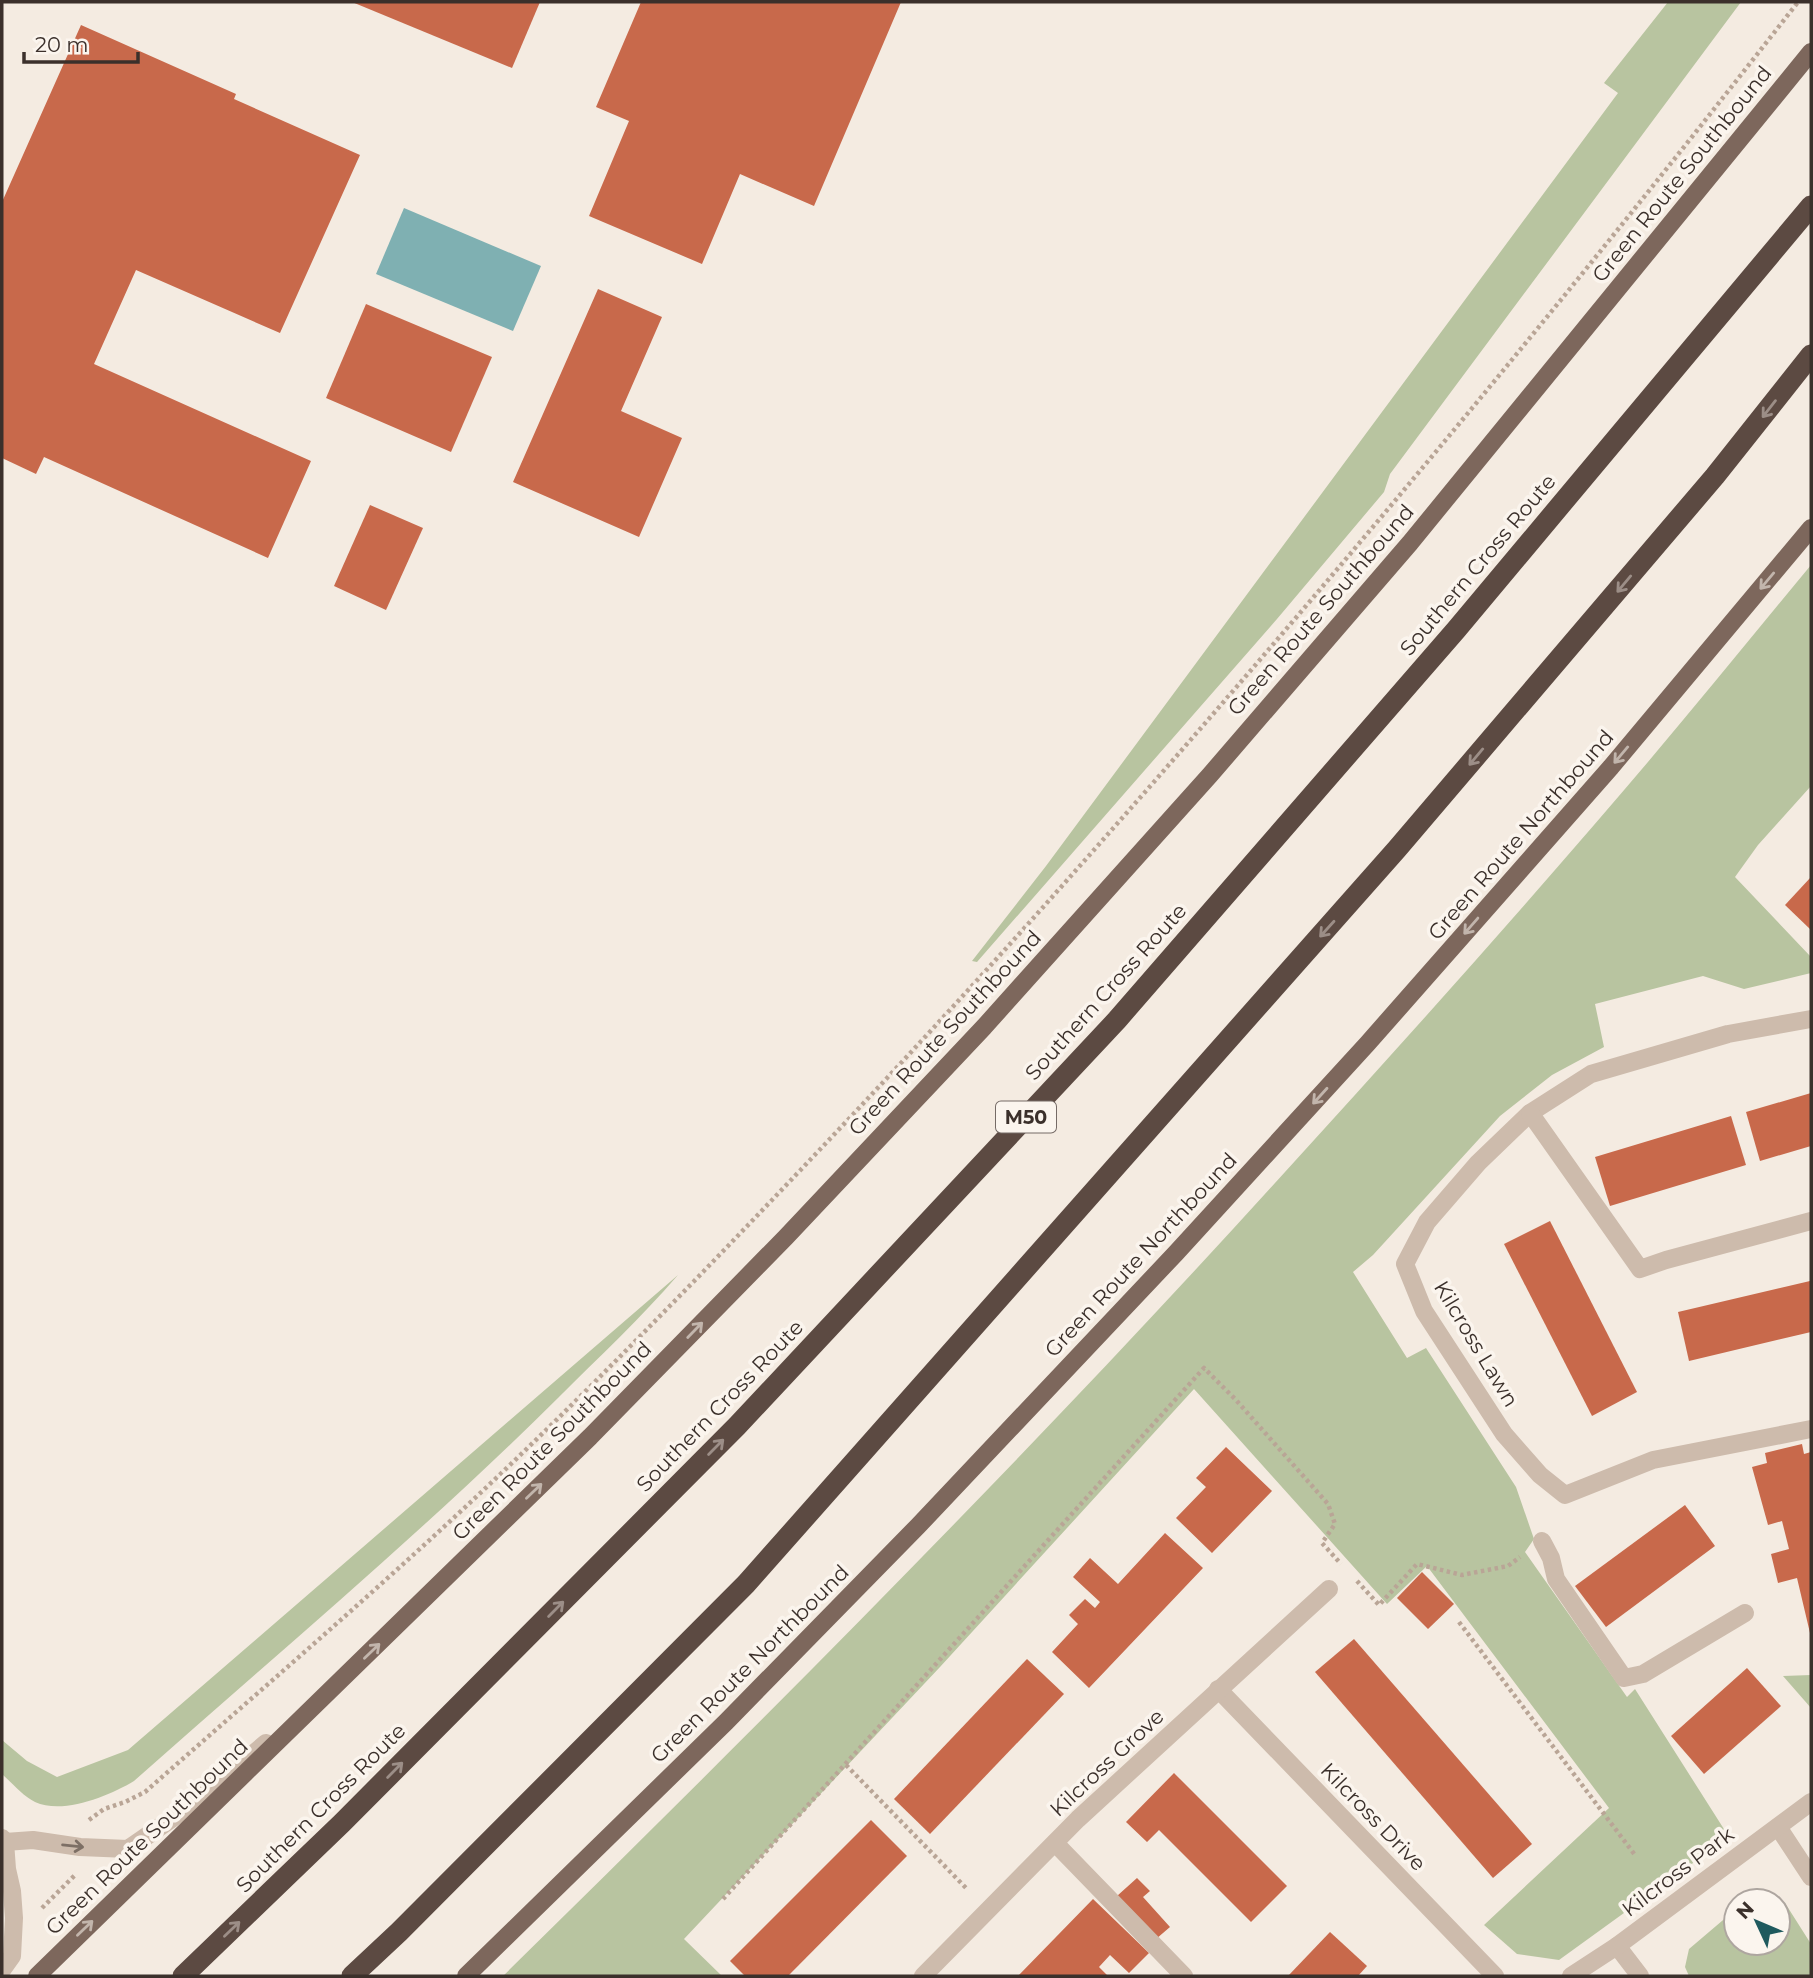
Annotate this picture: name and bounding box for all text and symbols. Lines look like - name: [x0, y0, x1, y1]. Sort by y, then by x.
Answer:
- scale bar: [24, 21, 138, 65]
- text: 20 m: [35, 32, 89, 57]
- street label: Green Route Southbound: [1587, 60, 1777, 287]
- one-way arrow: [1761, 399, 1776, 417]
- street label: Southern Cross Route: [1394, 469, 1561, 660]
- street label: Green Route Southbound: [1222, 499, 1419, 720]
- one-way arrow: [1760, 571, 1775, 589]
- one-way arrow: [1616, 574, 1631, 592]
- street label: Green Route Northbound: [1423, 725, 1619, 945]
- one-way arrow: [1614, 746, 1629, 764]
- one-way arrow: [1468, 748, 1484, 766]
- street label: Southern Cross Route: [1020, 898, 1192, 1085]
- one-way arrow: [1463, 917, 1479, 935]
- one-way arrow: [1319, 920, 1335, 938]
- street label: Green Route Southbound: [843, 925, 1046, 1140]
- one-way arrow: [1311, 1087, 1328, 1104]
- road number: M50: [996, 1102, 1056, 1133]
- street label: Green Route Northbound: [1039, 1147, 1242, 1362]
- street label: Kilcross Lawn: [1429, 1276, 1524, 1411]
- street label: Southern Cross Route: [631, 1315, 808, 1497]
- one-way arrow: [686, 1322, 703, 1339]
- street label: Green Route Southbound: [447, 1336, 656, 1545]
- one-way arrow: [708, 1439, 725, 1456]
- one-way arrow: [526, 1483, 543, 1500]
- street label: Green Route Northbound: [645, 1559, 854, 1768]
- one-way arrow: [547, 1600, 564, 1617]
- one-way arrow: [363, 1642, 380, 1659]
- street label: Kilcross Grove: [1045, 1704, 1169, 1822]
- street label: Southern Cross Route: [231, 1718, 410, 1897]
- street label: Green Route Southbound: [40, 1733, 253, 1940]
- street label: Kilcross Drive: [1316, 1757, 1431, 1876]
- one-way arrow: [386, 1761, 403, 1778]
- street label: Kilcross Park: [1617, 1821, 1739, 1922]
- one-way arrow: [61, 1840, 84, 1853]
- north arrow: [1722, 1887, 1792, 1957]
- text: N: [1732, 1897, 1759, 1924]
- one-way arrow: [77, 1920, 94, 1937]
- one-way arrow: [224, 1920, 241, 1937]

